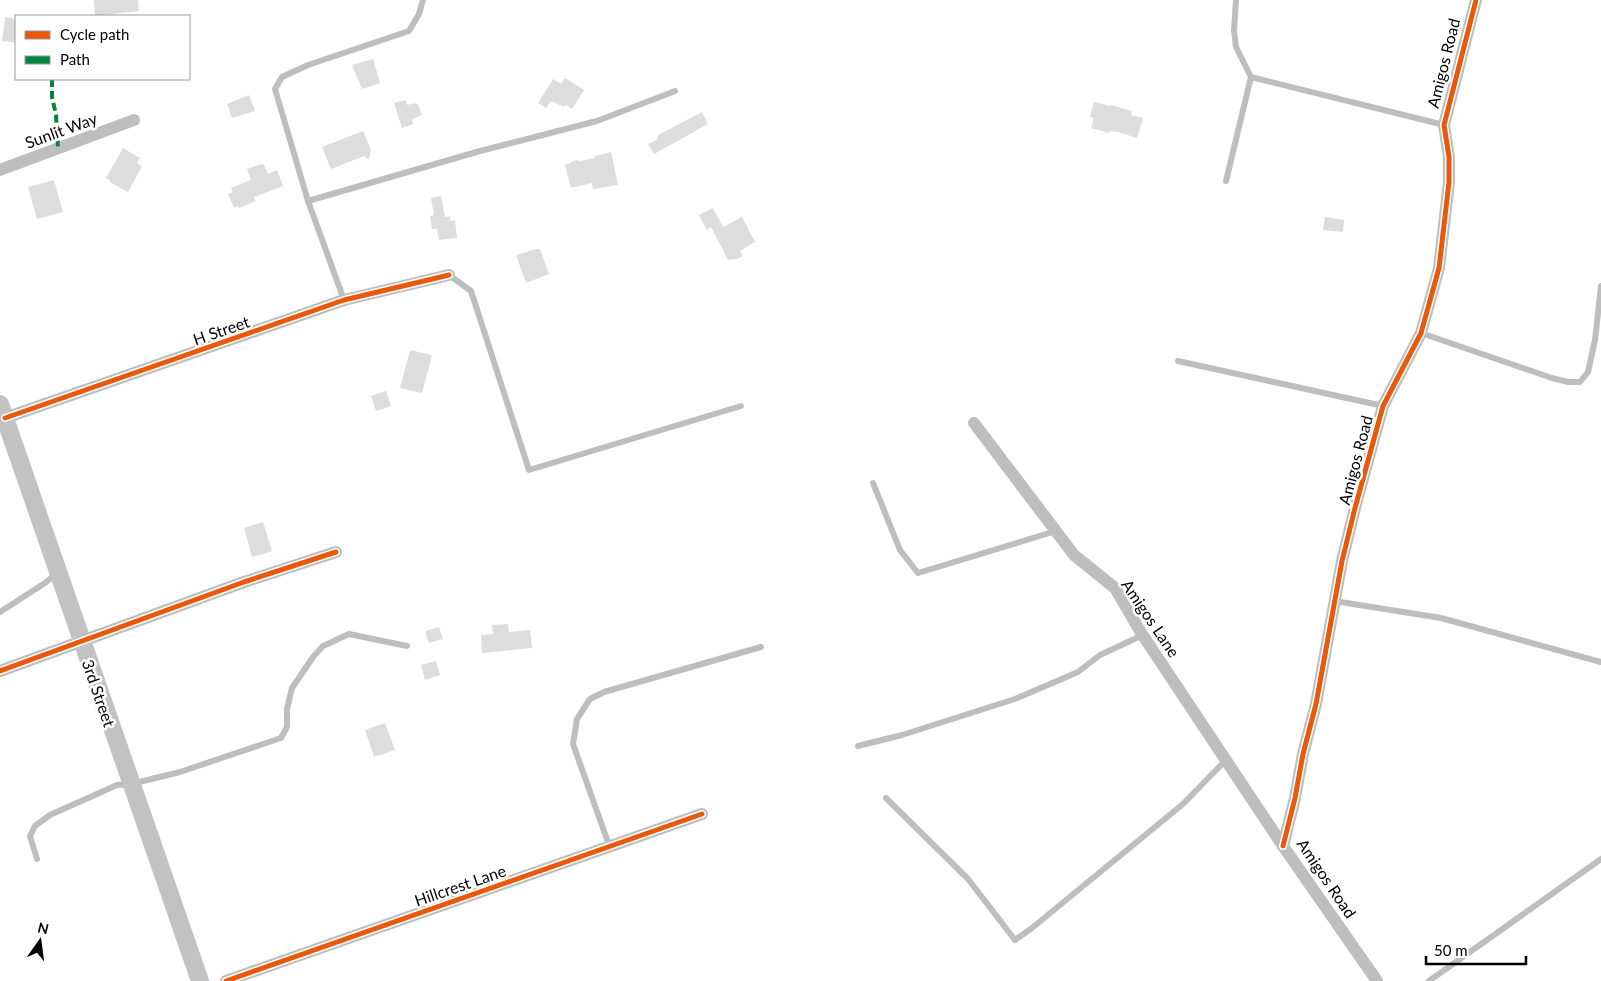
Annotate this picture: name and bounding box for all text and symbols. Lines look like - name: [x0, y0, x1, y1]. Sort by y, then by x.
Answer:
- legend: [15, 15, 190, 80]
- street label: Amigos Road: [1423, 16, 1463, 110]
- text: Cycle path: [60, 25, 129, 43]
- text: Path: [60, 50, 90, 68]
- street label: Sunlit Way: [22, 108, 100, 152]
- street label: H Street: [190, 311, 252, 348]
- street label: Amigos Road: [1334, 413, 1376, 507]
- street label: Amigos Lane: [1118, 576, 1184, 660]
- street label: 3rd Street: [79, 657, 119, 729]
- street label: Amigos Road: [1294, 835, 1360, 921]
- street label: Hillcrest Lane: [412, 860, 508, 910]
- north arrow: [15, 916, 65, 966]
- text: N: [36, 918, 51, 937]
- scale bar: [1426, 934, 1526, 966]
- text: 50 m: [1434, 941, 1468, 959]

